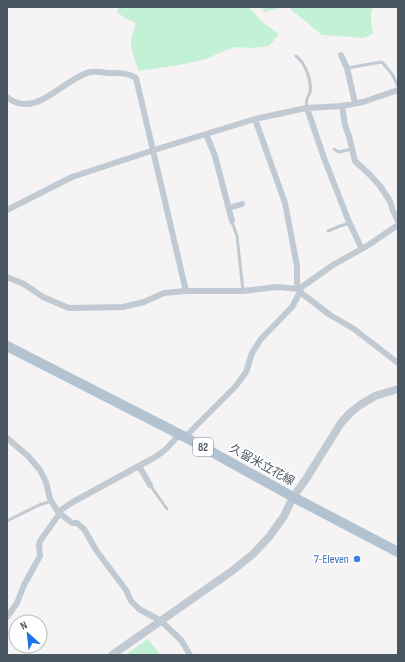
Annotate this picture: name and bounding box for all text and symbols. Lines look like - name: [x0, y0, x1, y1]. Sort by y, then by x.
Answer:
- road number: 82: [193, 438, 213, 456]
- street label: 久留米立花線: [227, 441, 297, 489]
- place label: 7-Eleven: [314, 552, 349, 567]
- marker: 7-Eleven: [352, 554, 362, 564]
- north arrow: [8, 614, 48, 654]
- text: N: [18, 618, 29, 633]

